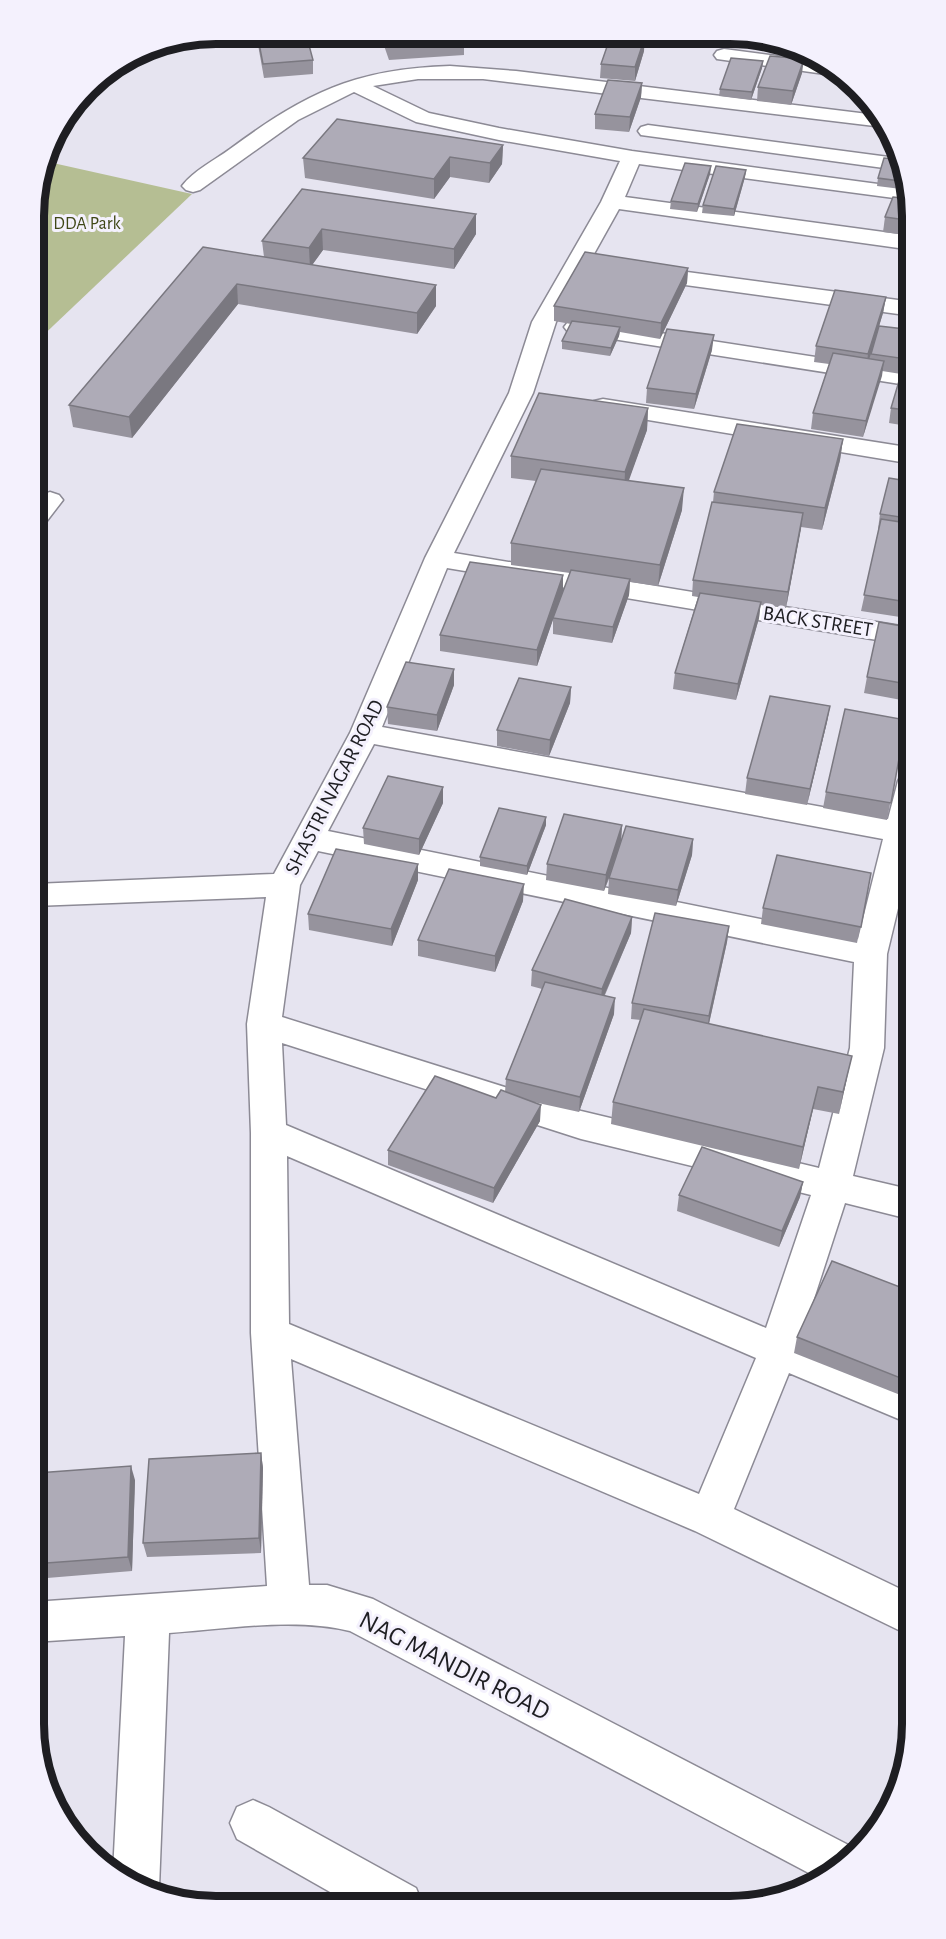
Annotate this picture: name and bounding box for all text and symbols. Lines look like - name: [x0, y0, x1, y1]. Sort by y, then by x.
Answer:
- park label: DDA Park: [53, 215, 122, 233]
- street label: BACK STREET: [761, 602, 874, 641]
- street label: SHASTRI NAGAR ROAD: [281, 696, 388, 878]
- street label: NAG MANDIR ROAD: [355, 1607, 554, 1725]

